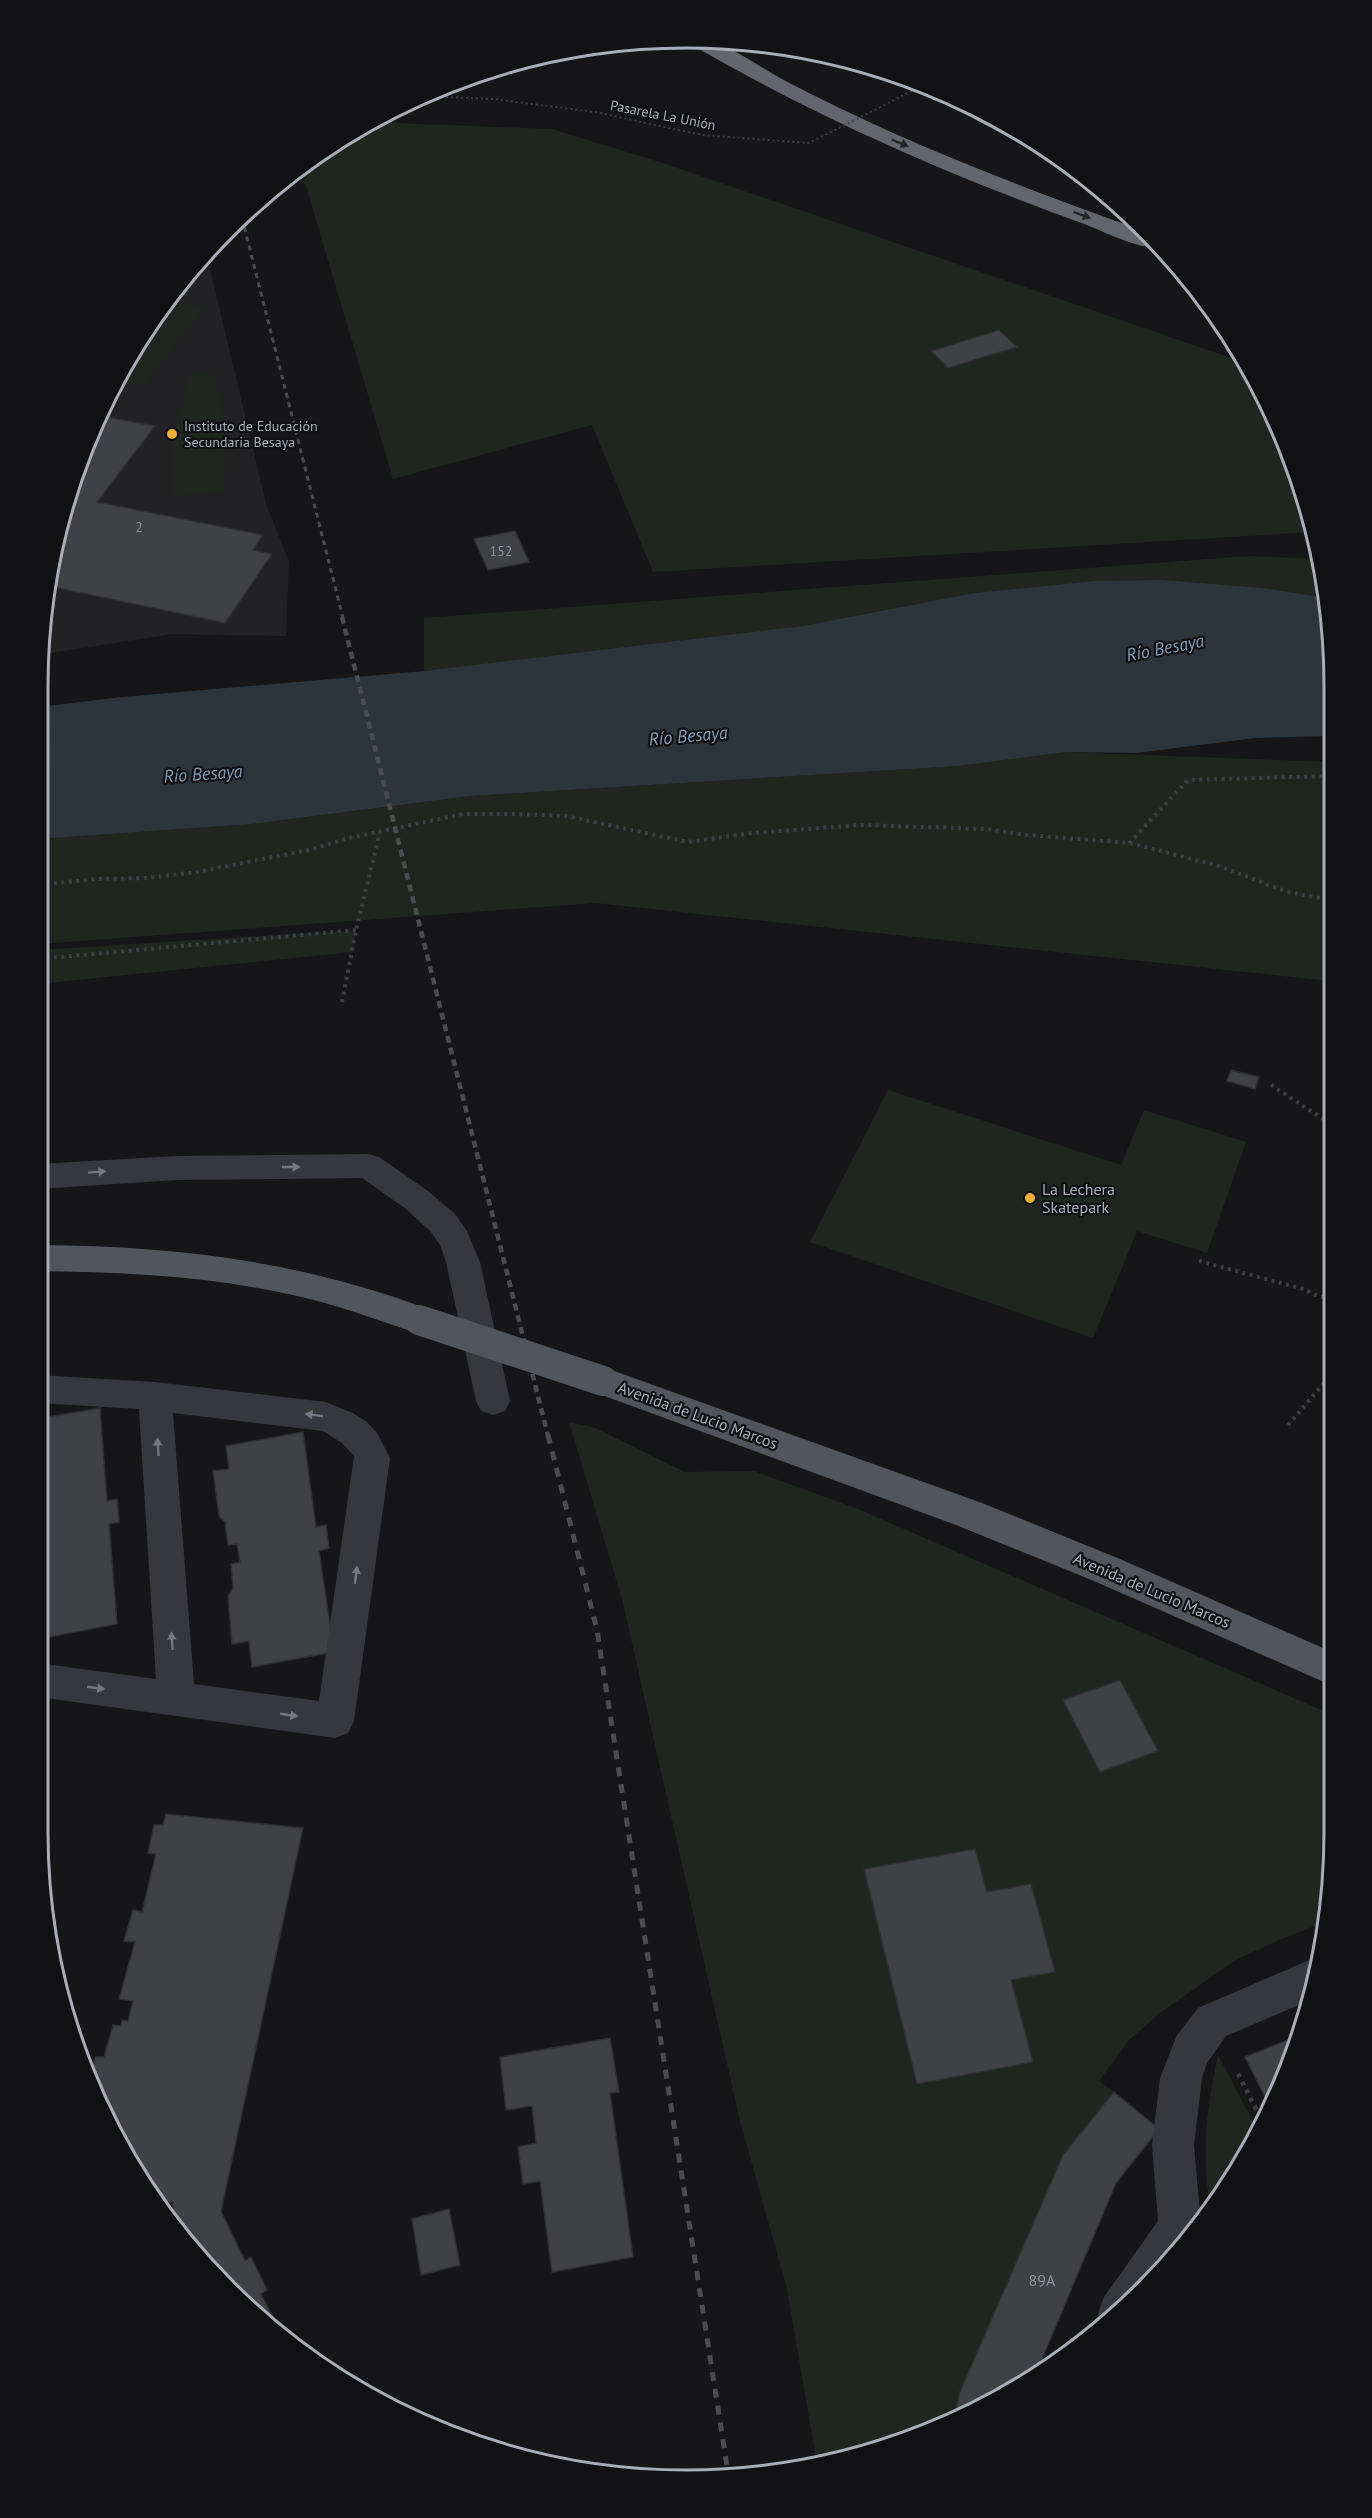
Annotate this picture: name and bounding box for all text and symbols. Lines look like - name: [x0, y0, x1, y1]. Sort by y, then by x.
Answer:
- street label: Pasarela La Unión: [609, 96, 717, 134]
- one-way arrow: [892, 138, 910, 148]
- one-way arrow: [1073, 211, 1091, 220]
- place label: Instituto de Educación Secundaria Besaya: [184, 417, 318, 451]
- marker: Instituto de Educación Secundaria Besaya: [165, 427, 179, 441]
- house number: 2: [135, 518, 143, 536]
- house number: 152: [490, 542, 512, 560]
- water label: Río Besaya: [1124, 629, 1206, 666]
- water label: Río Besaya: [648, 721, 729, 750]
- water label: Río Besaya: [163, 759, 243, 788]
- one-way arrow: [282, 1162, 301, 1172]
- one-way arrow: [87, 1168, 106, 1177]
- place label: La Lechera Skatepark: [1042, 1179, 1115, 1217]
- marker: La Lechera Skatepark: [1023, 1191, 1037, 1205]
- street label: Avenida de Lucio Marcos: [615, 1377, 781, 1453]
- one-way arrow: [304, 1410, 323, 1420]
- one-way arrow: [154, 1437, 163, 1456]
- street label: Avenida de Lucio Marcos: [1071, 1548, 1234, 1632]
- one-way arrow: [351, 1565, 360, 1584]
- one-way arrow: [167, 1632, 177, 1651]
- one-way arrow: [86, 1684, 105, 1693]
- one-way arrow: [279, 1710, 298, 1719]
- house number: 89A: [1029, 2270, 1056, 2290]

